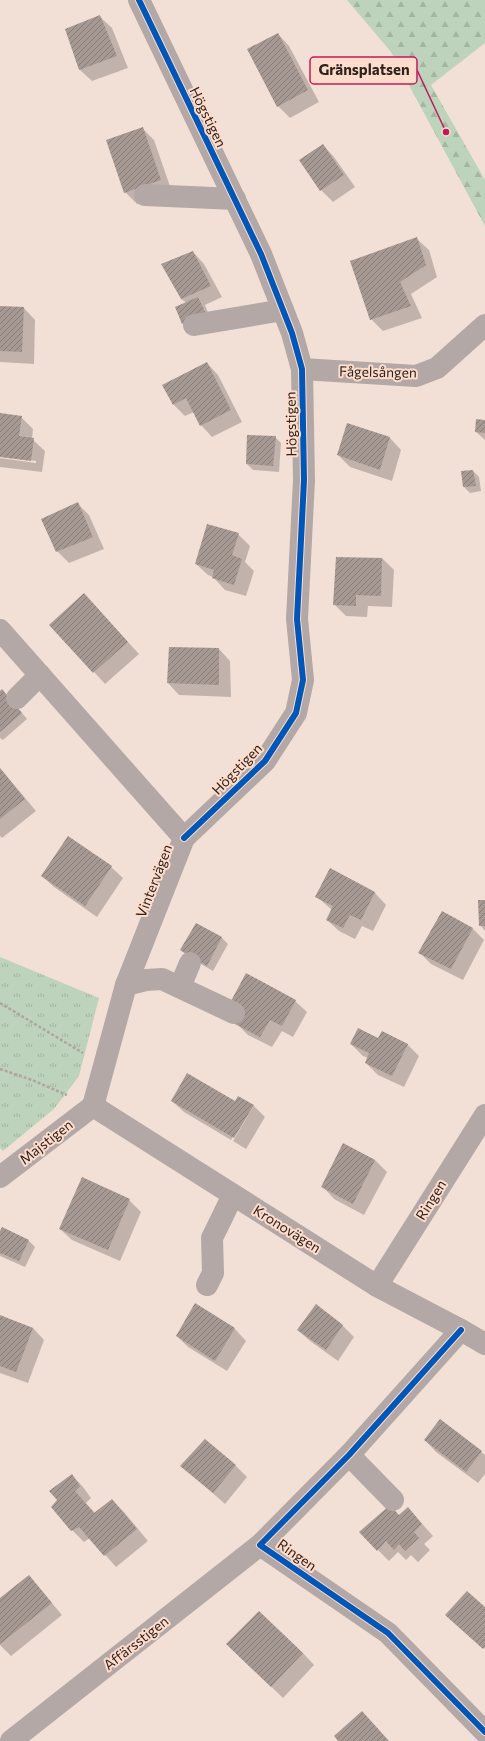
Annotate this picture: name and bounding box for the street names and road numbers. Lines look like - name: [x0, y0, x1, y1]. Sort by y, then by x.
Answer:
- street label: Högstigen: [187, 84, 230, 150]
- street label: Fågelsången: [339, 362, 417, 381]
- street label: Högstigen: [281, 391, 300, 457]
- street label: Högstigen: [208, 739, 265, 798]
- street label: Vintervägen: [132, 842, 175, 920]
- street label: Majstigen: [16, 1116, 76, 1168]
- street label: Ringen: [412, 1177, 449, 1223]
- street label: Kronovägen: [250, 1201, 324, 1256]
- street label: Ringen: [274, 1535, 320, 1574]
- street label: Affärsstigen: [100, 1612, 171, 1673]

